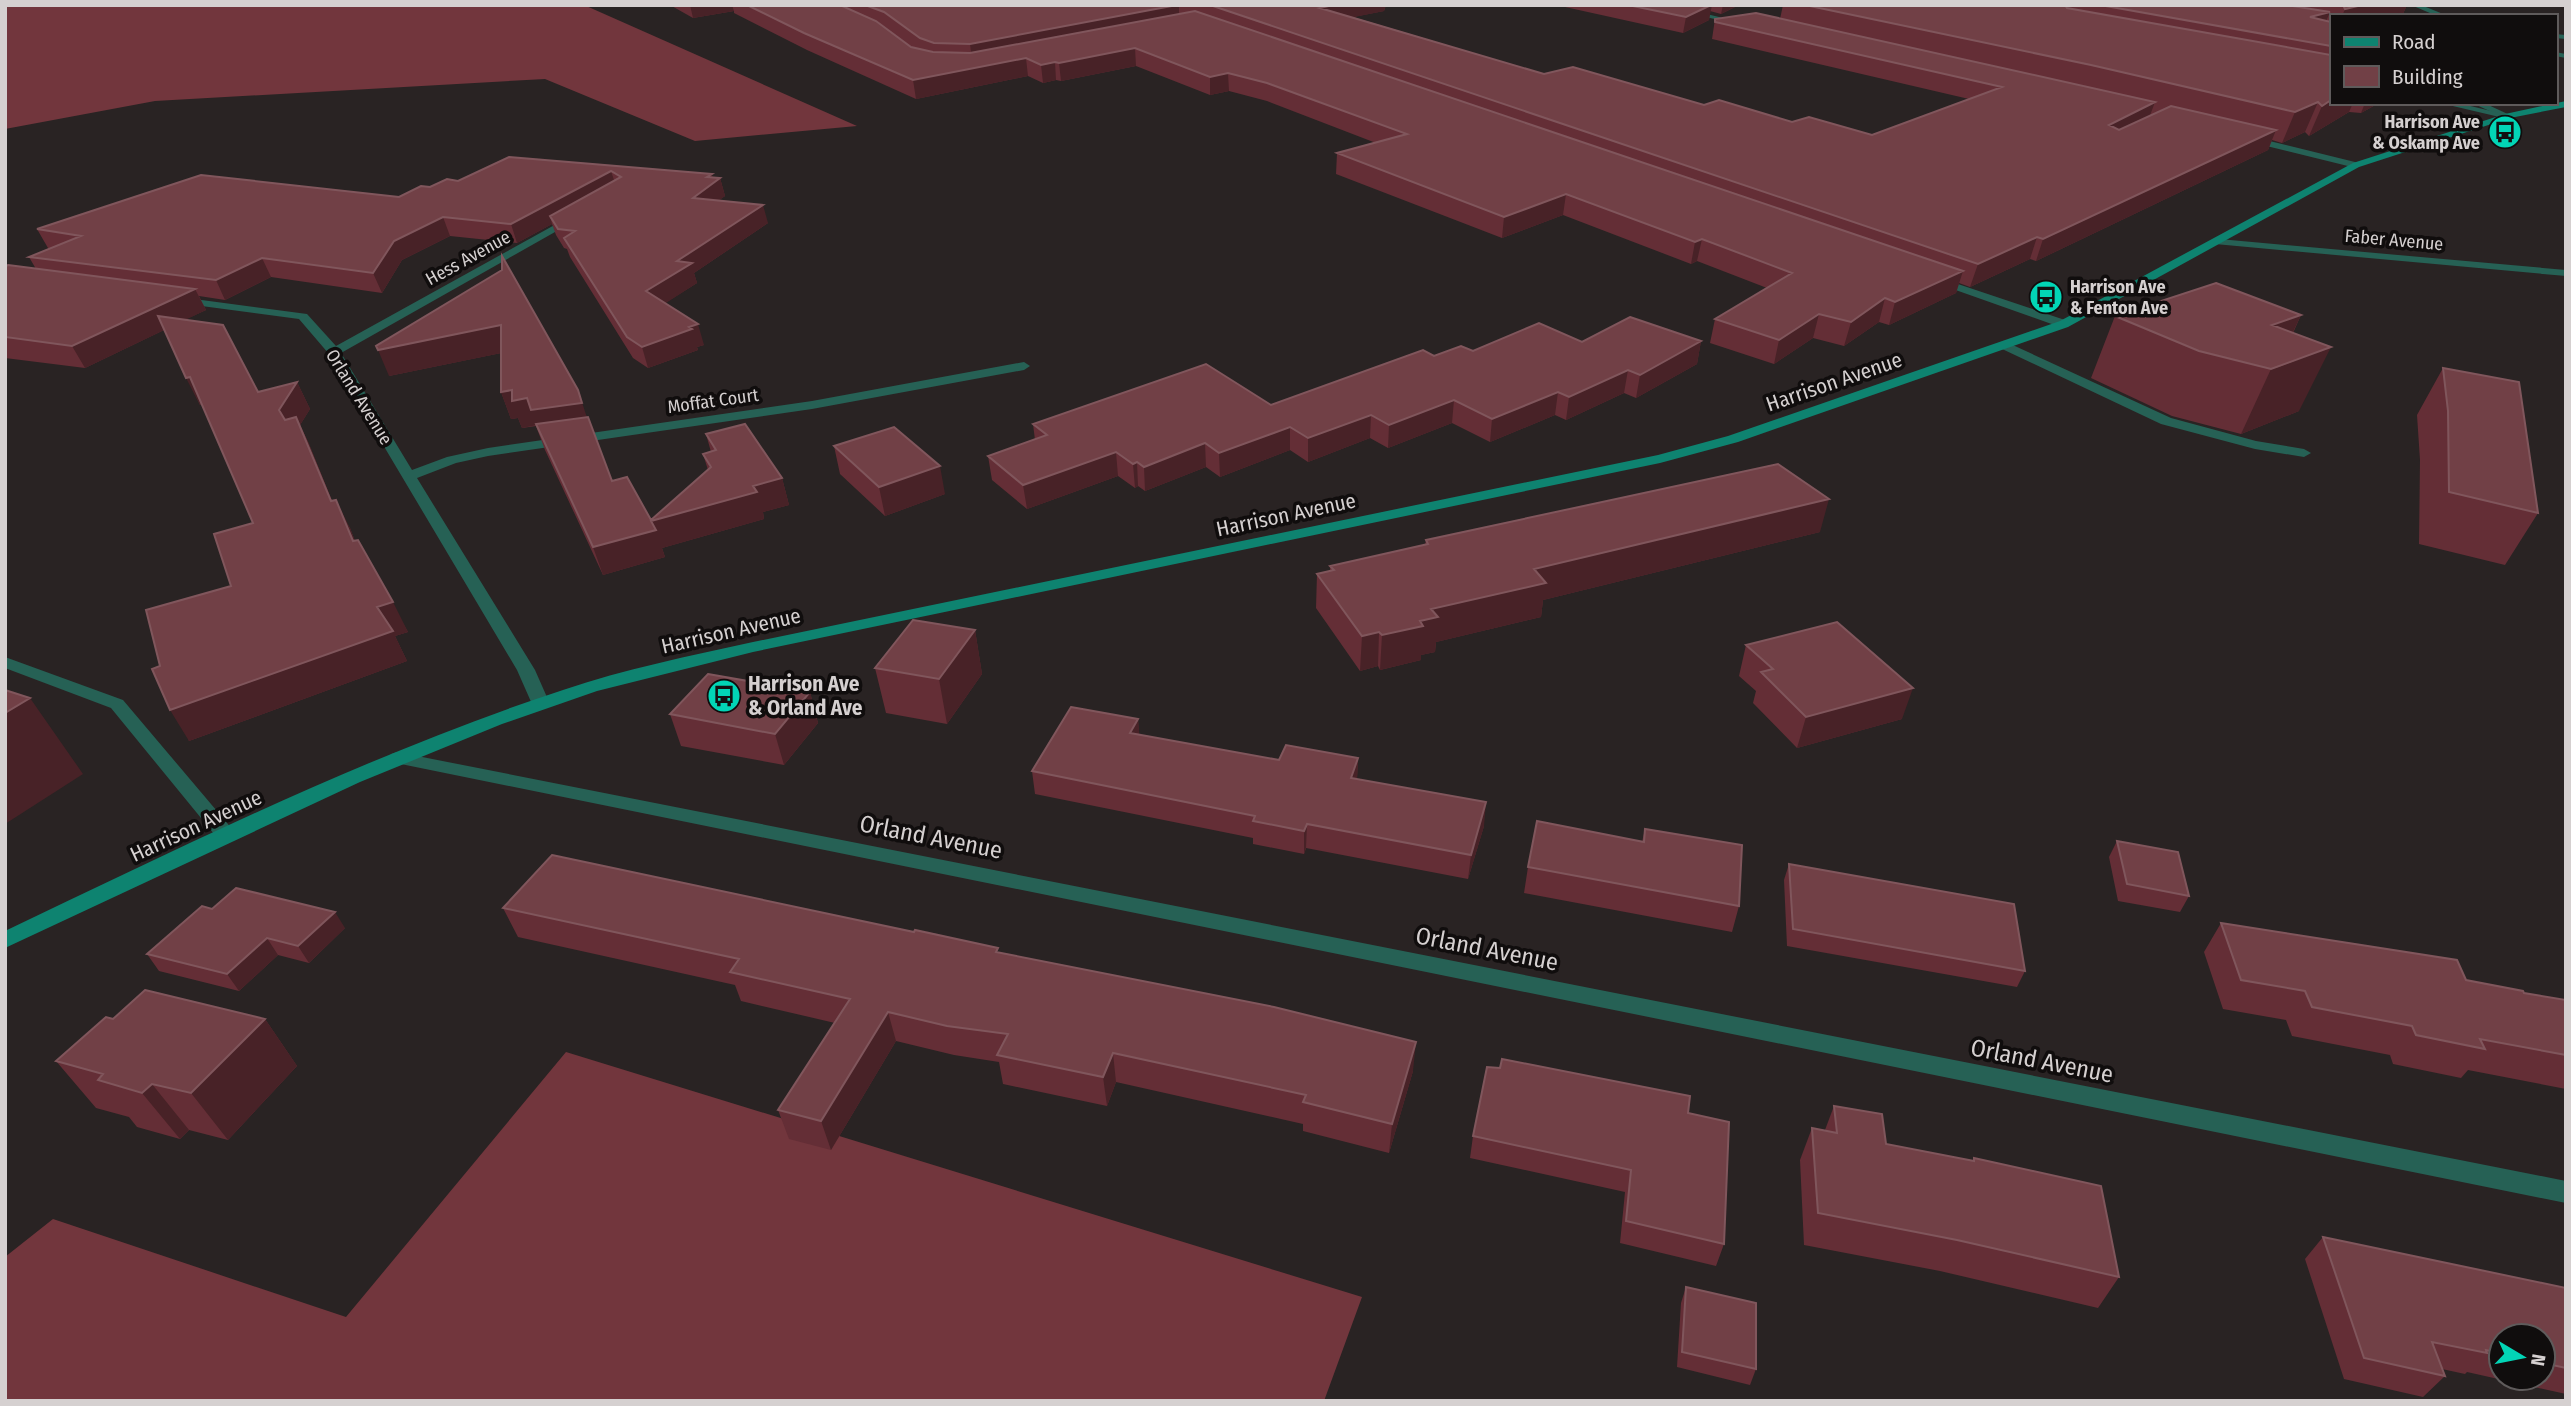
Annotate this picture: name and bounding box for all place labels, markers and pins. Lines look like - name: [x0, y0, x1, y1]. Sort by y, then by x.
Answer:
- place label: Harrison Ave & Oskamp Ave: [2372, 111, 2480, 154]
- bus stop icon: Harrison Ave & Oskamp Ave: [2486, 113, 2524, 151]
- place label: Harrison Ave & Fenton Ave: [2070, 276, 2168, 319]
- bus stop icon: Harrison Ave & Fenton Ave: [2027, 278, 2065, 316]
- place label: Harrison Ave & Orland Ave: [748, 671, 863, 721]
- bus stop icon: Harrison Ave & Orland Ave: [705, 677, 743, 715]

